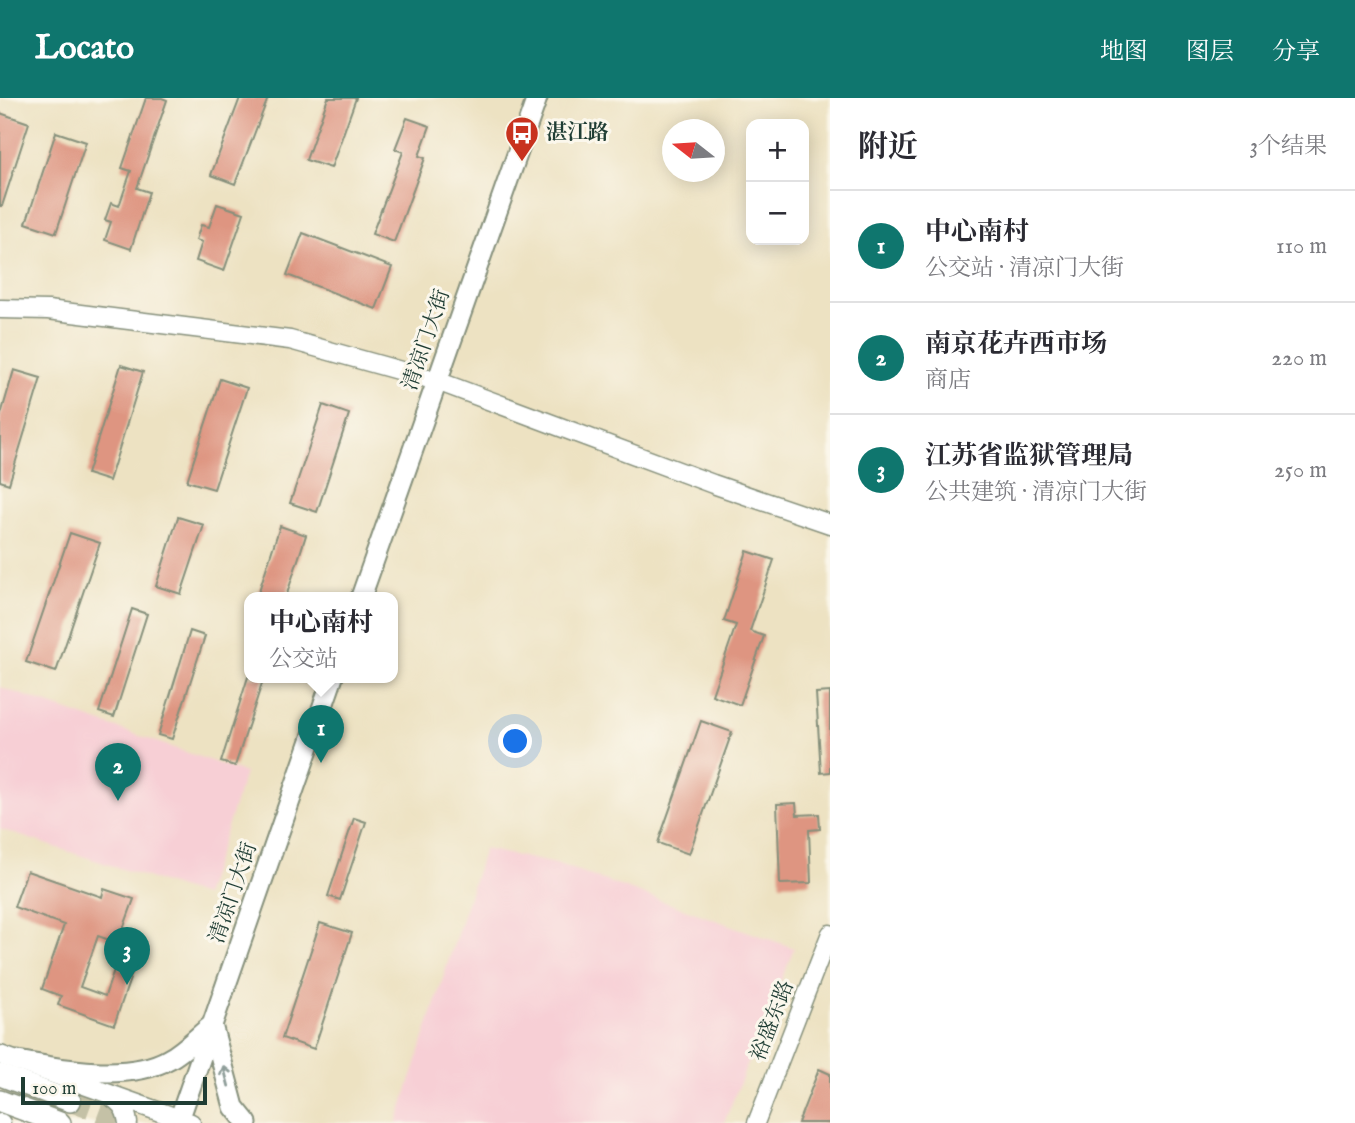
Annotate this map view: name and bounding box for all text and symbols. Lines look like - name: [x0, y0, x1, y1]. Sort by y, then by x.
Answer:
- text: Locato: [35, 28, 134, 70]
- text: 地图: [1100, 37, 1148, 68]
- text: 图层: [1186, 37, 1234, 68]
- text: 分享: [1272, 37, 1320, 68]
- bus stop icon: 湛江路: [503, 114, 541, 163]
- north arrow: [662, 119, 725, 182]
- map controls: [746, 119, 809, 245]
- button: +: [746, 119, 809, 182]
- place label: 湛江路: [546, 120, 609, 147]
- text: 附近: [858, 129, 918, 167]
- text: 3个结果: [1249, 132, 1327, 161]
- button: −: [746, 182, 809, 245]
- text: 中心南村: [925, 216, 1029, 249]
- text: 1: [877, 232, 885, 261]
- text: 110 m: [1276, 232, 1327, 261]
- text: 公交站 · 清凉门大街: [925, 254, 1124, 283]
- street label: 清凉门大街: [397, 286, 457, 394]
- text: 南京花卉西市场: [925, 328, 1107, 361]
- text: 2: [876, 344, 886, 373]
- text: 220 m: [1271, 344, 1327, 373]
- text: 商店: [925, 366, 971, 395]
- text: 江苏省监狱管理局: [925, 440, 1133, 473]
- text: 3: [877, 456, 885, 485]
- text: 250 m: [1274, 456, 1327, 485]
- text: 公共建筑 · 清凉门大街: [925, 478, 1147, 507]
- popup: [244, 592, 398, 683]
- text: 中心南村: [269, 607, 373, 640]
- text: 公交站: [269, 645, 338, 674]
- pin: 1: [298, 705, 344, 763]
- your location: [498, 724, 532, 758]
- pin: 2: [95, 743, 141, 801]
- street label: 清凉门大街: [204, 839, 264, 947]
- pin: 3: [104, 927, 150, 985]
- street label: 裕盛东路: [745, 977, 801, 1065]
- one-way arrow: [219, 1065, 232, 1088]
- scale bar: [21, 1074, 206, 1106]
- text: 100 m: [32, 1077, 76, 1101]

